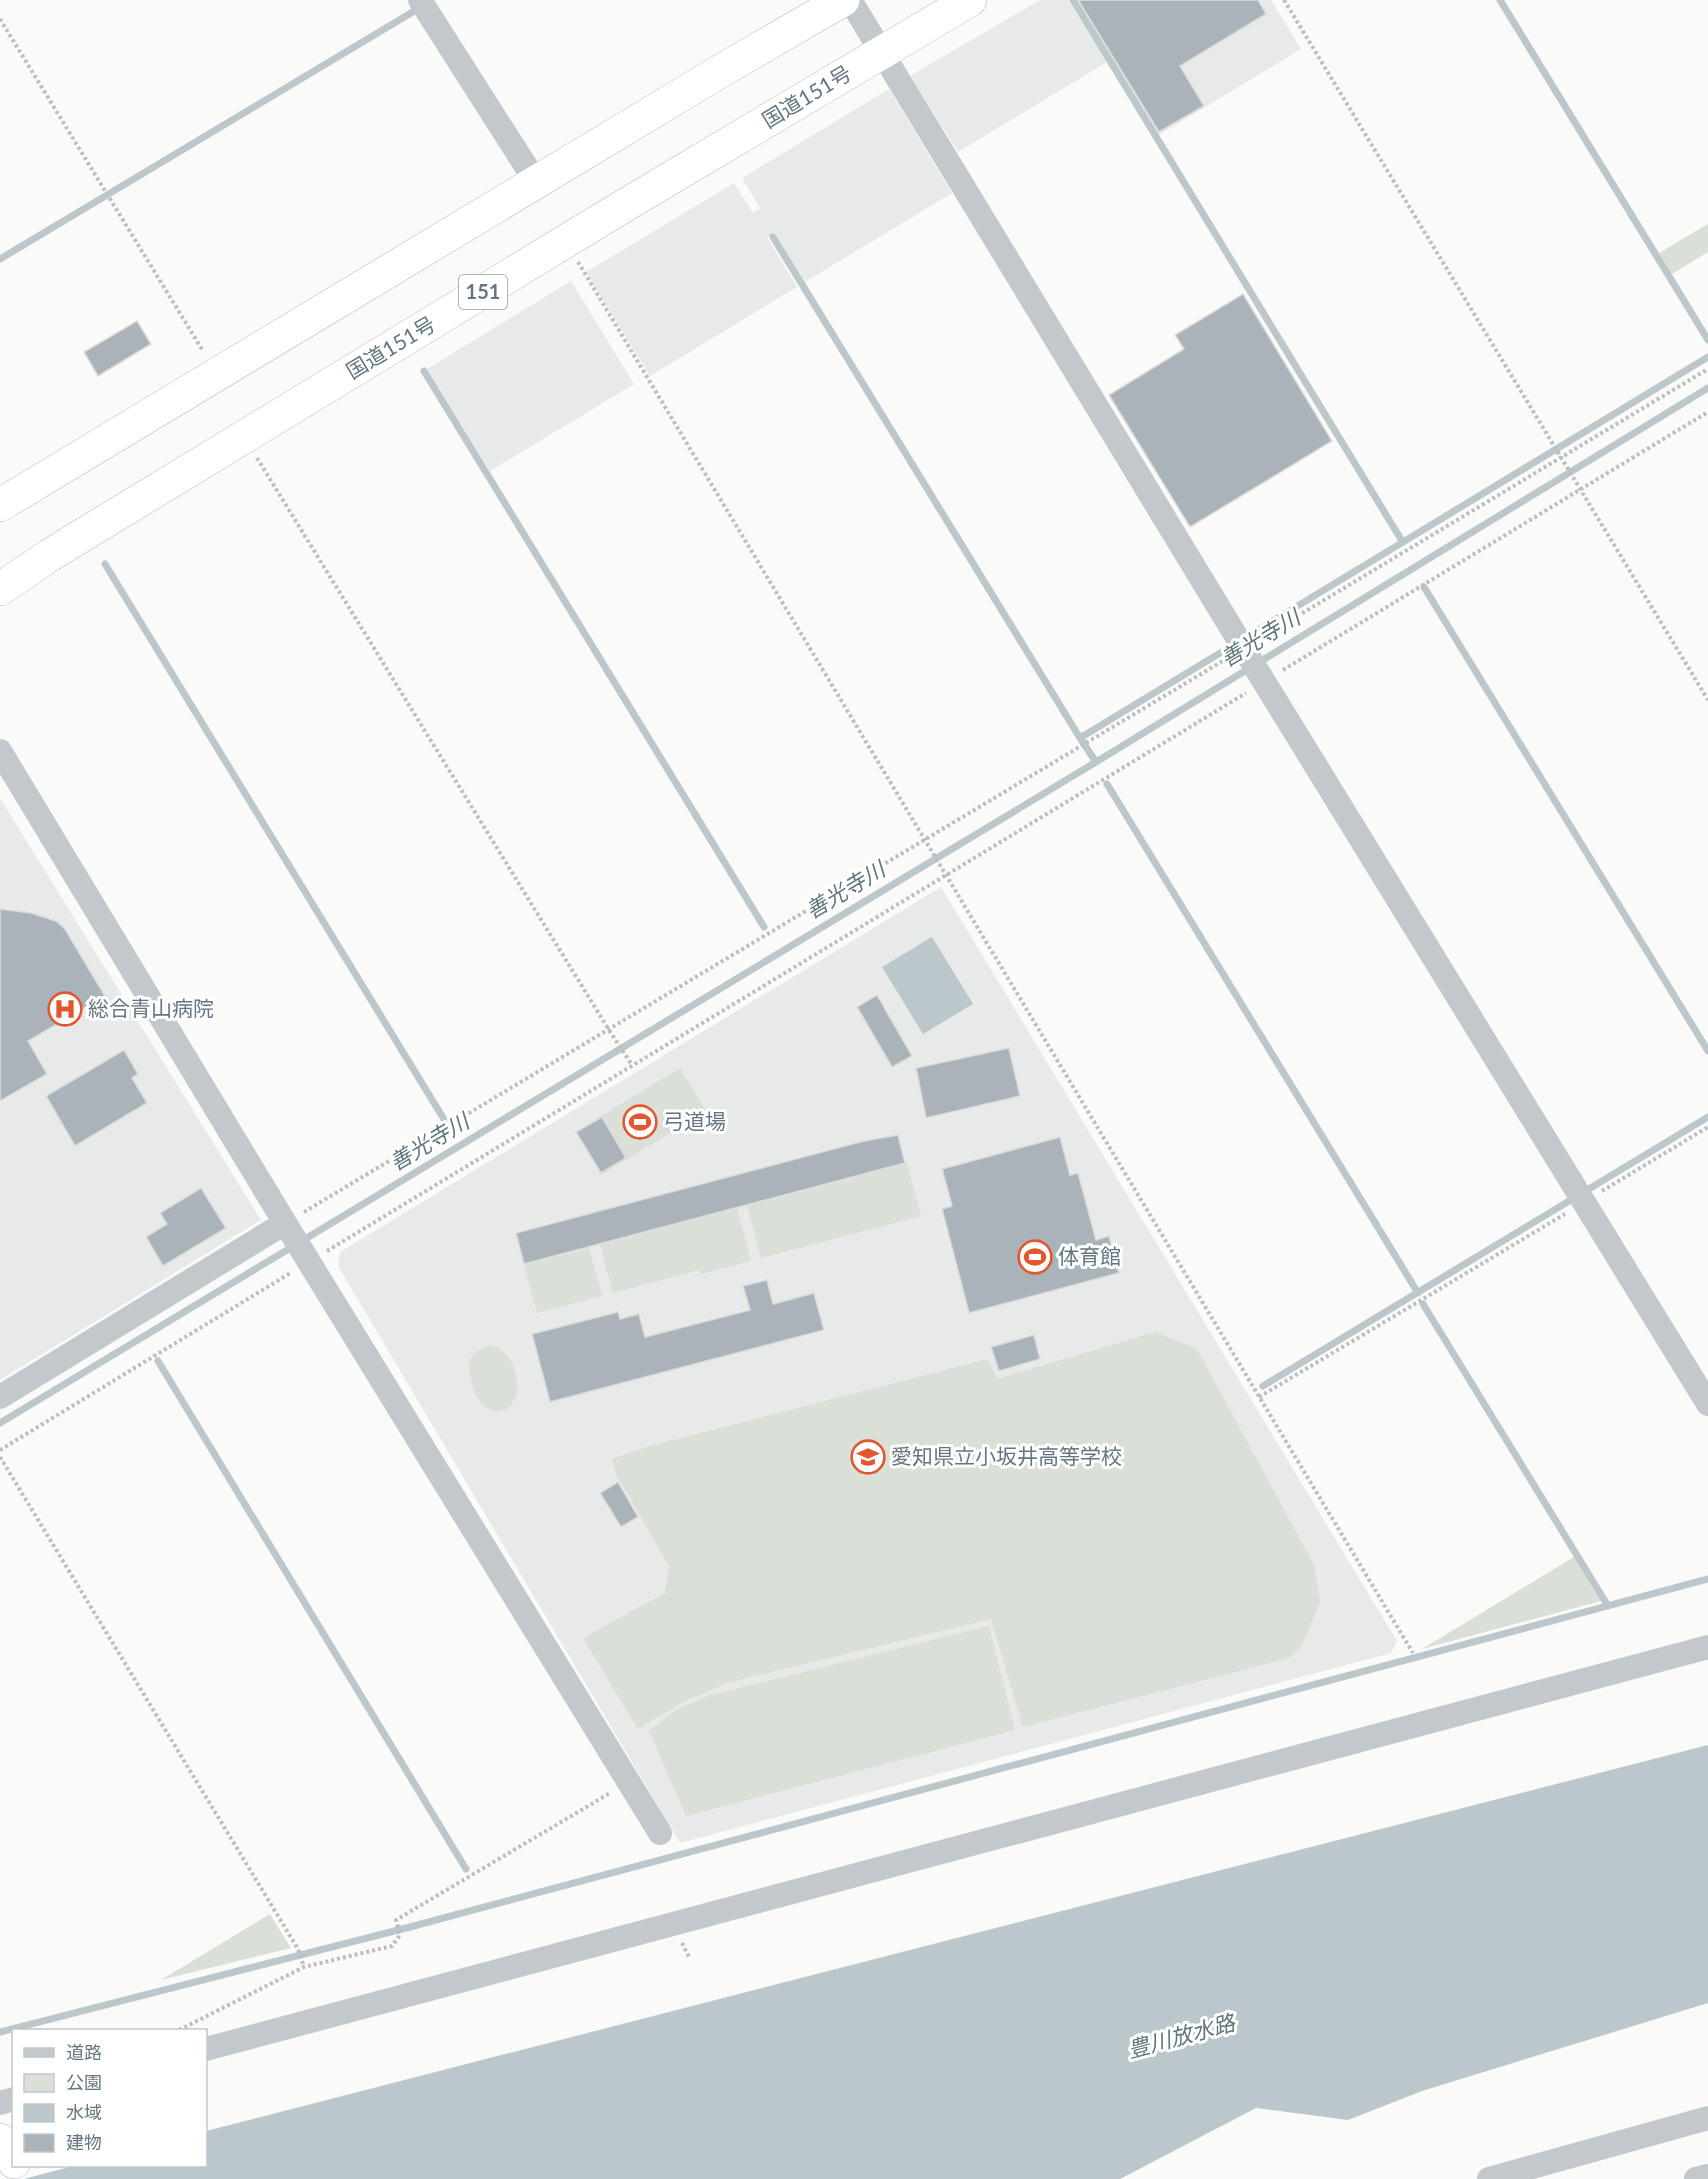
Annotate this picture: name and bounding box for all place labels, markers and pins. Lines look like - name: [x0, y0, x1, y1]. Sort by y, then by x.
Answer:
- hospital icon: 総合青山病院: [47, 991, 83, 1027]
- place label: 総合青山病院: [88, 995, 214, 1020]
- sports icon: 弓道場: [622, 1104, 658, 1140]
- place label: 弓道場: [663, 1108, 726, 1133]
- sports icon: 体育館: [1017, 1239, 1053, 1275]
- place label: 体育館: [1058, 1243, 1121, 1268]
- school or university icon: 愛知県立小坂井高等学校: [850, 1439, 886, 1475]
- place label: 愛知県立小坂井高等学校: [891, 1443, 1122, 1468]

